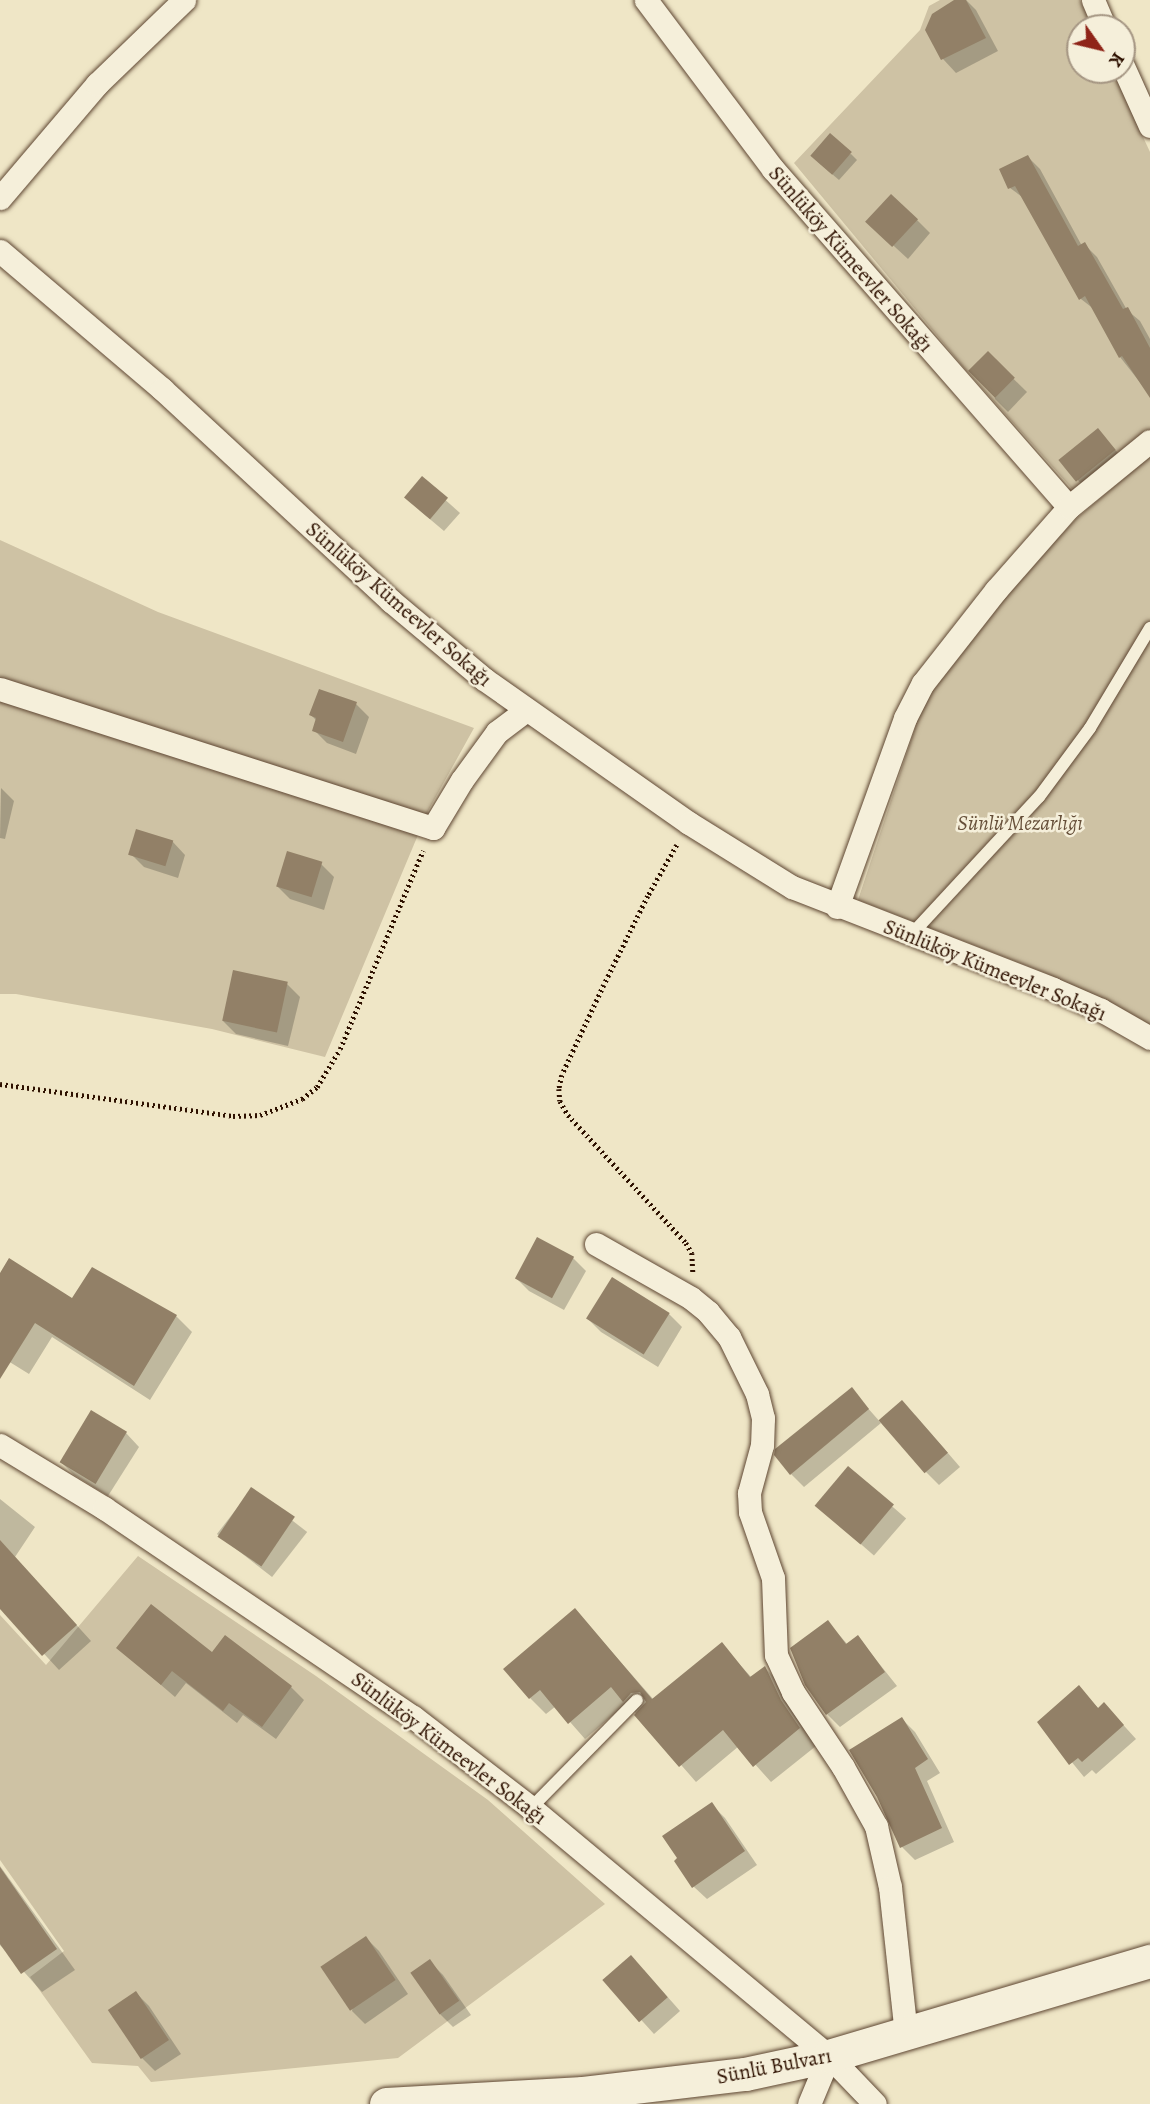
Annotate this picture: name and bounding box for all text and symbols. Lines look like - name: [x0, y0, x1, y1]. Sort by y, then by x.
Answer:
- north arrow: [1066, 14, 1136, 84]
- text: K: [1102, 47, 1131, 72]
- street label: Sünlüköy Kümeevler Sokağı: [763, 161, 939, 357]
- street label: Sünlüköy Kümeevler Sokağı: [301, 516, 497, 692]
- park label: Sünlü Mezarlığı: [957, 810, 1083, 836]
- street label: Sünlüköy Kümeevler Sokağı: [880, 914, 1110, 1026]
- street label: Sünlüköy Kümeevler Sokağı: [346, 1666, 552, 1830]
- street label: Sünlü Bulvarı: [714, 2043, 834, 2089]

